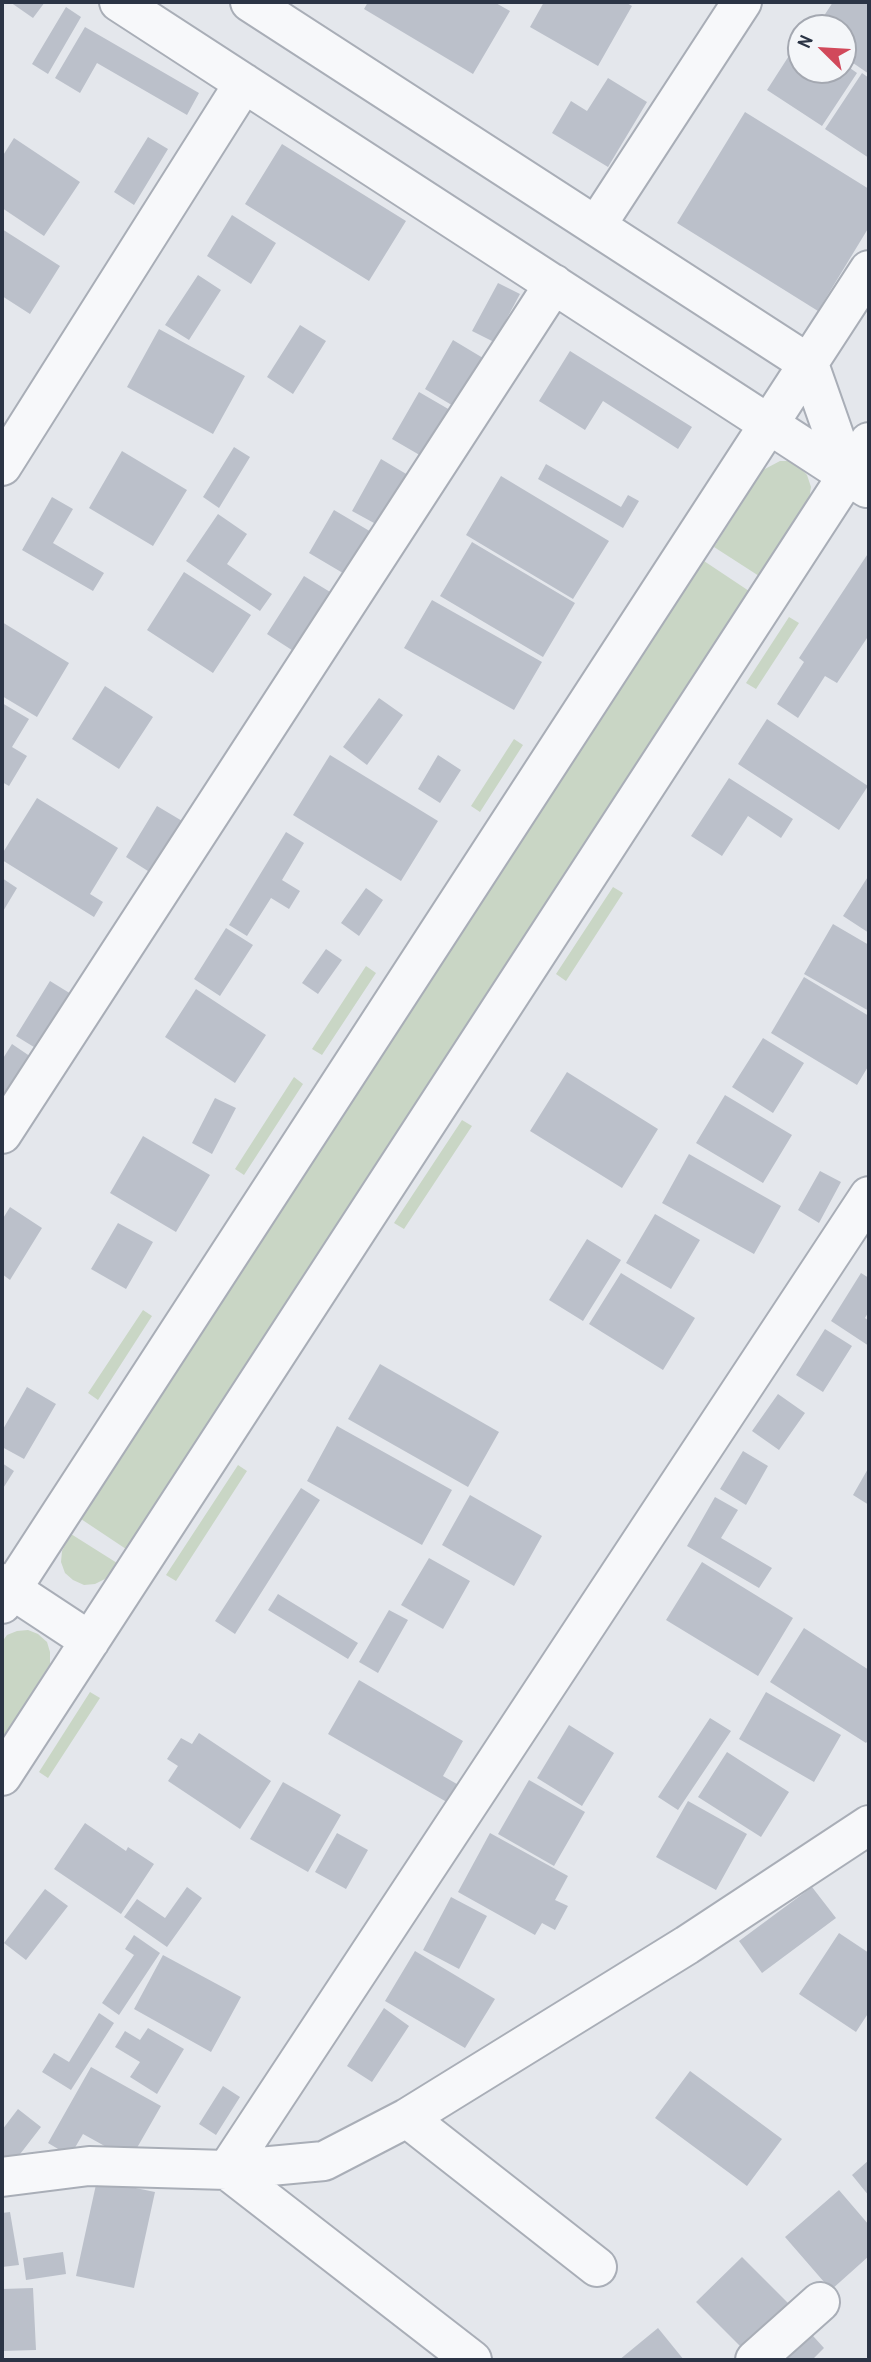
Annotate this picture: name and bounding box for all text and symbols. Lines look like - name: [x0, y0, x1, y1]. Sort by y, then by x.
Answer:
- north arrow: [787, 14, 857, 84]
- text: N: [790, 31, 819, 52]

